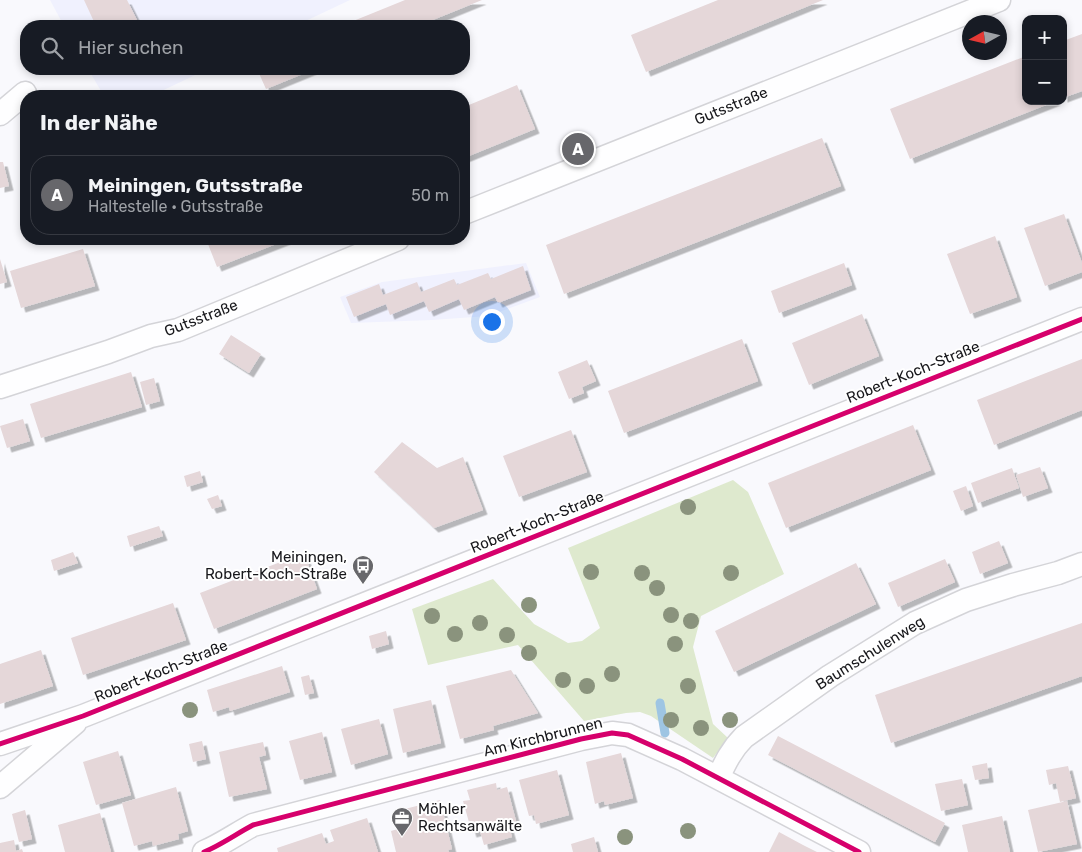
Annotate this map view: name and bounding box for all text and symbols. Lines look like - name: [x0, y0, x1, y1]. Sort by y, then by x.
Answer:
- north arrow: [962, 15, 1007, 60]
- map controls: [1022, 15, 1067, 105]
- button: +: [1022, 15, 1067, 60]
- search box: [20, 20, 470, 75]
- icon: search: [38, 34, 66, 62]
- text: Hier suchen: [78, 36, 184, 59]
- button: −: [1022, 60, 1067, 105]
- street label: Gutsstraße: [692, 83, 770, 129]
- text: In der Nähe: [40, 110, 158, 135]
- pin: A: [562, 130, 594, 168]
- text: Meiningen, Gutsstraße: [88, 174, 303, 197]
- text: A: [51, 186, 63, 205]
- text: 50 m: [411, 186, 449, 205]
- text: Haltestelle · Gutsstraße: [88, 197, 263, 216]
- street label: Gutsstraße: [162, 296, 240, 340]
- your location: [479, 309, 505, 335]
- street label: Robert-Koch-Straße: [844, 337, 982, 407]
- street label: Robert-Koch-Straße: [468, 487, 606, 557]
- place label: Meiningen, Robert-Koch-Straße: [205, 548, 347, 583]
- bus stop icon: Meiningen, Robert-Koch-Straße: [351, 554, 375, 585]
- street label: Baumschulenweg: [812, 612, 928, 694]
- street label: Robert-Koch-Straße: [92, 636, 230, 706]
- street label: Am Kirchbrunnen: [482, 714, 604, 760]
- place label: Möhler Rechtsanwälte: [418, 800, 522, 835]
- office icon: Möhler Rechtsanwälte: [390, 806, 414, 837]

